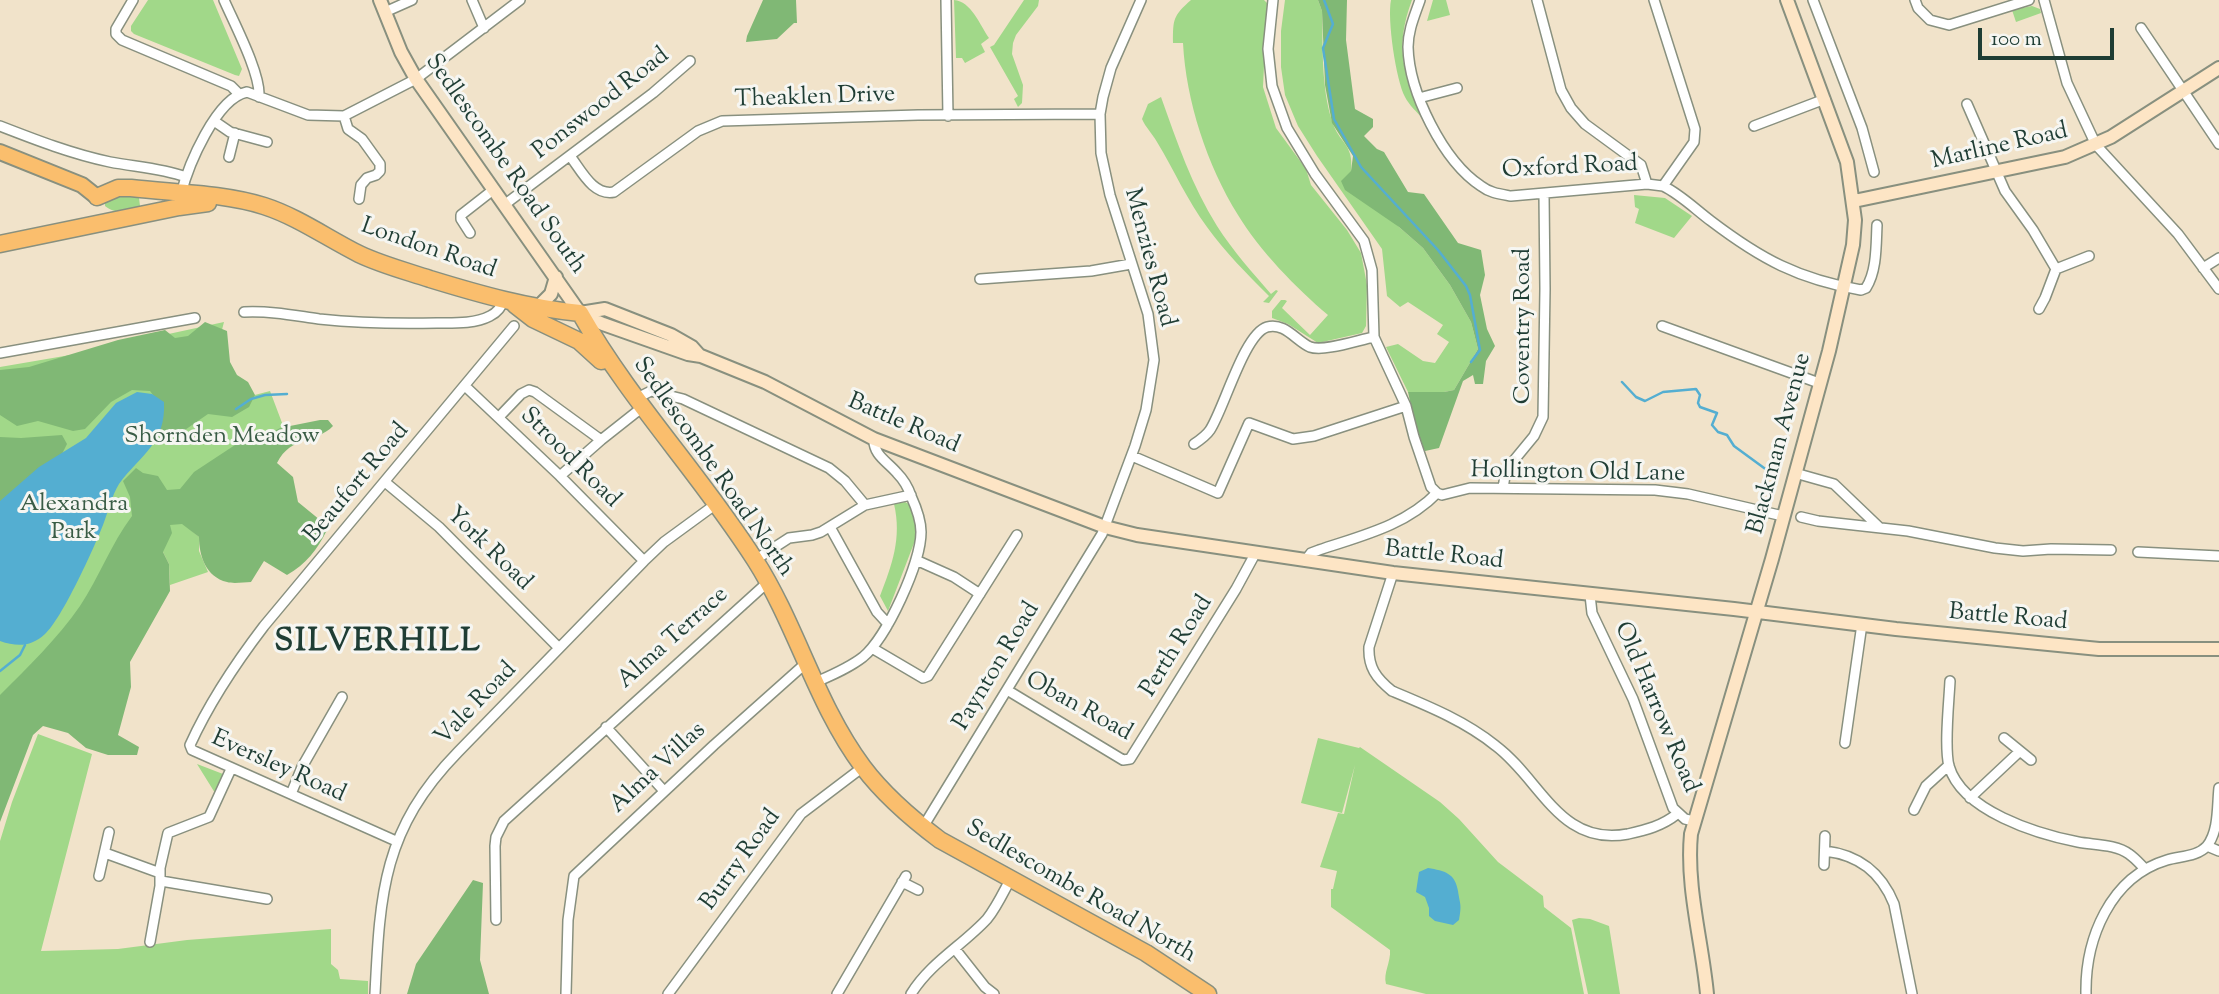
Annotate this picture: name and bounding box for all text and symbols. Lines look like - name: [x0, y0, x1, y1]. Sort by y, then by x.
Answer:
- scale bar: [1981, 14, 2118, 58]
- text: 100 m: [1991, 25, 2042, 55]
- street label: Ponswood Road: [528, 43, 676, 167]
- street label: Sedlescombe Road South: [417, 50, 591, 280]
- street label: Theaklen Drive: [734, 82, 896, 116]
- street label: Marline Road: [1929, 118, 2071, 178]
- street label: Oxford Road: [1501, 151, 1639, 187]
- street label: Menzies Road: [1116, 185, 1180, 331]
- street label: London Road: [357, 213, 499, 287]
- street label: Coventry Road: [1511, 248, 1539, 404]
- street label: Blackman Avenue: [1743, 350, 1819, 538]
- street label: Sedlescombe Road North: [625, 353, 799, 583]
- street label: Battle Road: [843, 388, 963, 462]
- street label: Strood Road: [513, 403, 625, 515]
- street label: Beaufort Road: [299, 418, 417, 550]
- park label: Shornden Meadow: [124, 424, 320, 452]
- street label: Hollington Old Lane: [1470, 458, 1686, 490]
- park label: Alexandra Park: [20, 492, 128, 548]
- street label: York Road: [439, 502, 537, 598]
- street label: Battle Road: [1383, 536, 1505, 578]
- street label: Alma Terrace: [613, 582, 735, 696]
- street label: Perth Road: [1136, 591, 1220, 703]
- street label: Paynton Road: [948, 598, 1048, 736]
- street label: Battle Road: [1947, 599, 2069, 639]
- street label: Old Harrow Road: [1606, 618, 1704, 798]
- district label: SILVERHILL: [276, 626, 480, 664]
- street label: Vale Road: [430, 657, 524, 753]
- street label: Oban Road: [1019, 667, 1137, 749]
- street label: Alma Villas: [605, 717, 713, 821]
- street label: Eversley Road: [206, 726, 350, 810]
- street label: Burry Road: [696, 805, 788, 917]
- street label: Sedlescombe Road North: [960, 815, 1200, 971]

